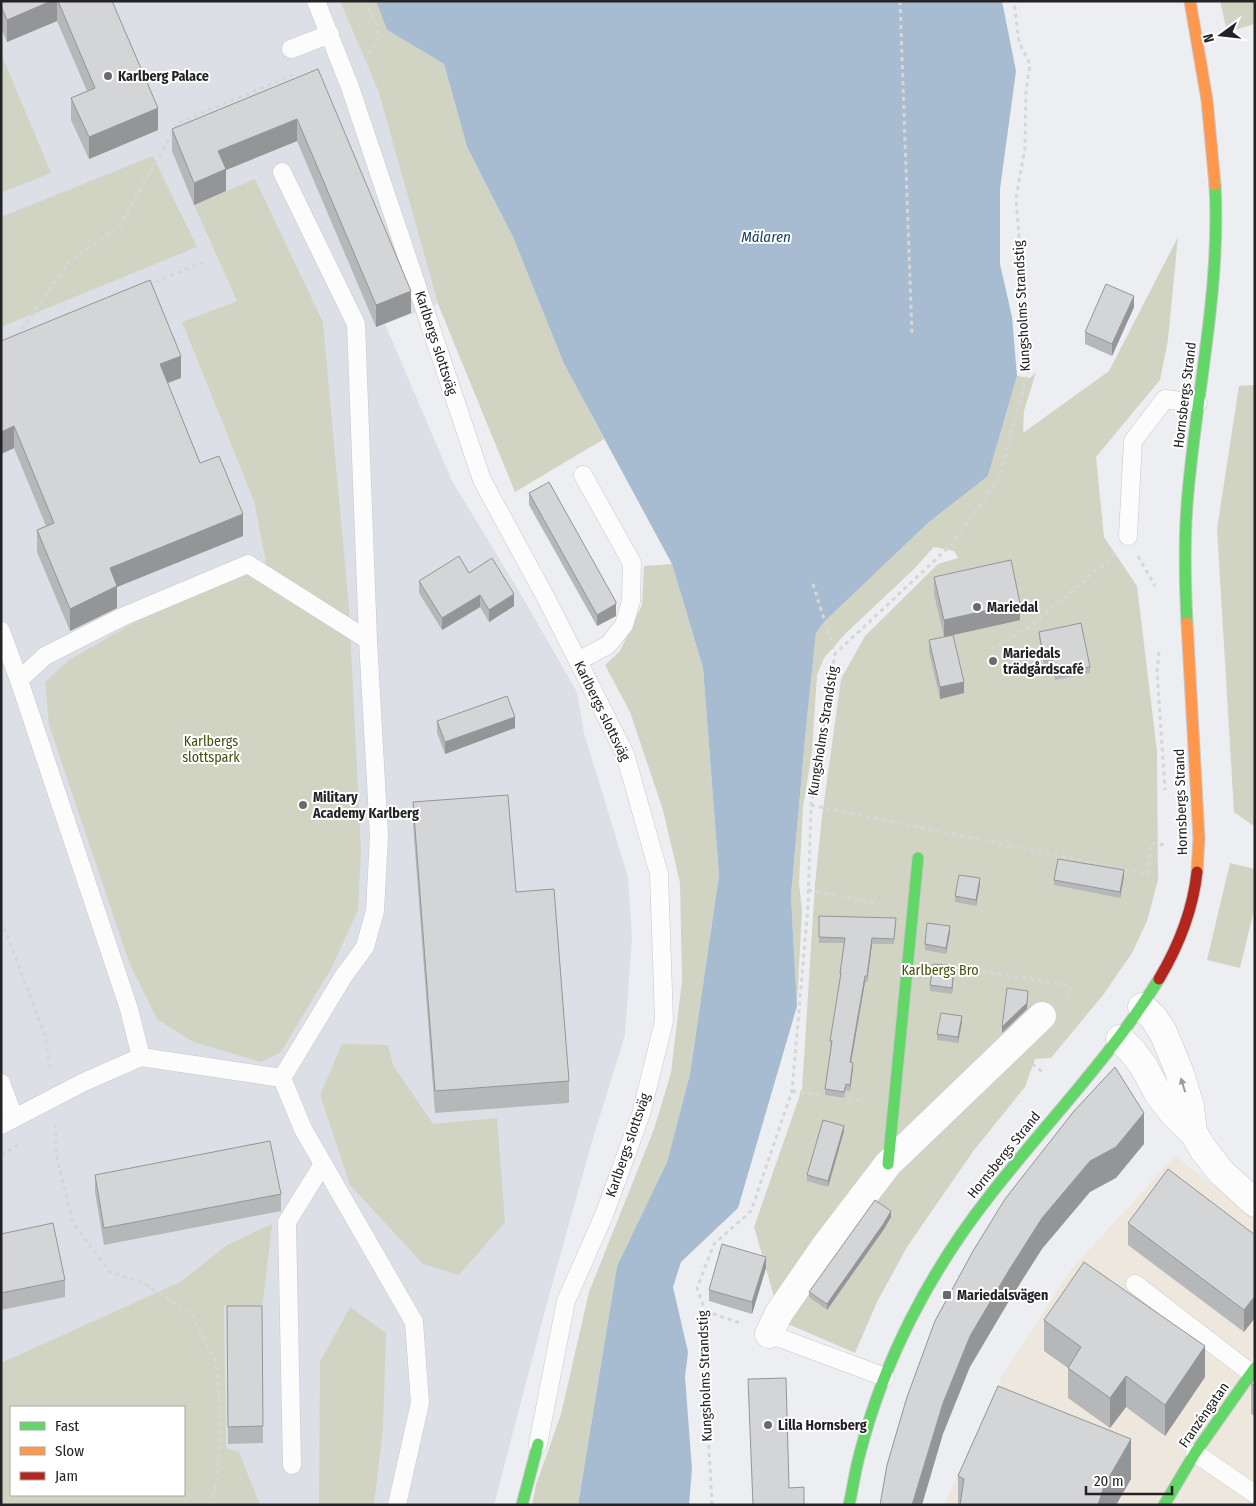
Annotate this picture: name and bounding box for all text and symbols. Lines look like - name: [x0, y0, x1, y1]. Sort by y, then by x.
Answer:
- north arrow: [1196, 10, 1246, 60]
- text: N: [1200, 32, 1218, 44]
- place label: Karlberg Palace: [118, 68, 209, 85]
- marker: Karlberg Palace: [102, 70, 114, 82]
- water label: Mälaren: [741, 228, 791, 246]
- street label: Kungsholms Strandstig: [1010, 240, 1034, 372]
- street label: Karlbergs slottsväg: [411, 289, 461, 398]
- street label: Hornsbergs Strand: [1170, 341, 1200, 449]
- place label: Mariedal: [987, 599, 1038, 616]
- marker: Mariedal: [971, 601, 983, 613]
- place label: Mariedals trädgårdscafé: [1003, 645, 1084, 678]
- marker: Mariedals trädgårdscafé: [987, 655, 999, 667]
- street label: Karlbergs slottsväg: [571, 658, 634, 764]
- street label: Kungsholms Strandstig: [804, 664, 842, 797]
- park label: Karlbergs slottspark: [182, 733, 240, 766]
- street label: Hornsbergs Strand: [1171, 748, 1191, 856]
- place label: Military Academy Karlberg: [312, 789, 419, 822]
- marker: Military Academy Karlberg: [297, 799, 309, 811]
- park label: Karlbergs Bro: [901, 962, 979, 979]
- one-way arrow: [1179, 1077, 1187, 1092]
- street label: Karlbergs slottsväg: [602, 1090, 654, 1199]
- street label: Hornsbergs Strand: [964, 1108, 1044, 1202]
- place label: Mariedalsvägen: [957, 1287, 1048, 1304]
- marker: Mariedalsvägen: [941, 1289, 953, 1301]
- street label: Kungsholms Strandstig: [694, 1310, 716, 1442]
- street label: Franzéngatan: [1175, 1379, 1233, 1451]
- legend: [10, 1406, 185, 1496]
- text: Fast: [55, 1417, 79, 1435]
- place label: Lilla Hornsberg: [778, 1417, 867, 1434]
- marker: Lilla Hornsberg: [762, 1419, 774, 1431]
- text: Slow: [55, 1442, 84, 1460]
- scale bar: [1086, 1464, 1172, 1496]
- text: Jam: [55, 1467, 78, 1485]
- text: 20 m: [1094, 1472, 1124, 1490]

